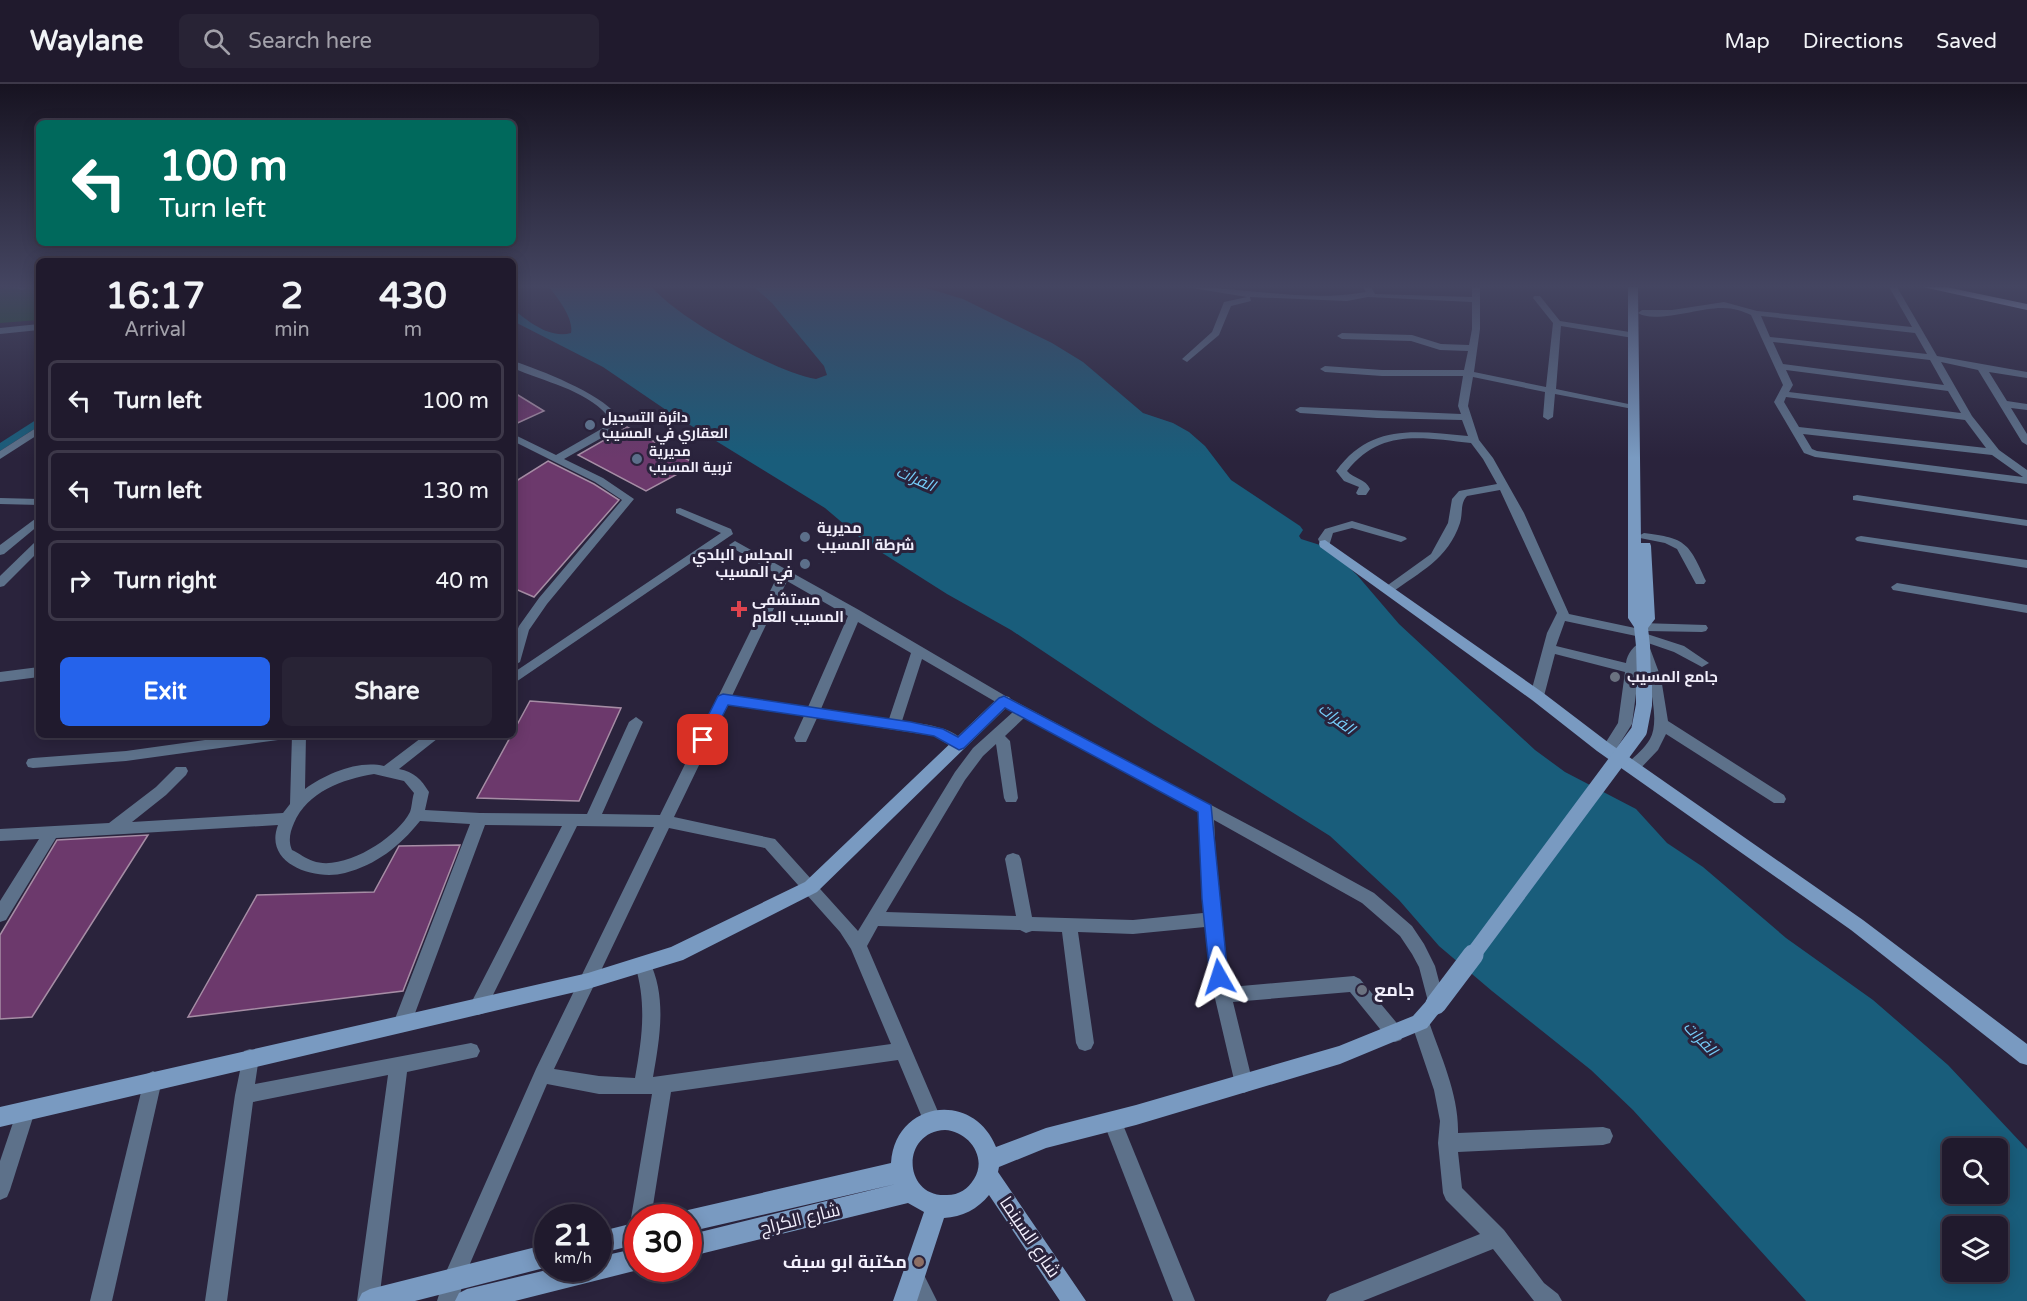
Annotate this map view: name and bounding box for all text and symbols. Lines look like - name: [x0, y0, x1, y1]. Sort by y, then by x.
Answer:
- search box: [179, 14, 599, 68]
- text: Waylane: [30, 24, 143, 58]
- icon: search: [200, 25, 233, 58]
- text: Search here: [248, 28, 372, 54]
- text: Map: [1724, 29, 1770, 54]
- text: Directions: [1803, 29, 1903, 54]
- text: Saved: [1936, 29, 1997, 54]
- text: 100 m: [159, 141, 288, 192]
- icon: left: [60, 144, 138, 222]
- text: Turn left: [159, 192, 266, 225]
- text: 16:17: [105, 275, 205, 318]
- text: 2: [281, 275, 303, 318]
- text: 430: [379, 275, 447, 318]
- text: Arrival: [124, 318, 186, 342]
- text: min: [274, 318, 310, 342]
- text: m: [404, 318, 422, 342]
- icon: left: [63, 384, 96, 417]
- text: Turn left: [114, 388, 202, 414]
- text: 100 m: [422, 388, 489, 414]
- place label: دائرة التسجيل العقاري في المسيب: [602, 409, 728, 445]
- marker: دائرة التسجيل العقاري في المسيب: [583, 418, 597, 432]
- place label: مديرية تربية المسيب: [649, 443, 733, 476]
- marker: مديرية تربية المسيب: [630, 452, 644, 466]
- water label: الفرات: [893, 462, 940, 497]
- icon: left: [63, 474, 96, 507]
- text: Turn left: [114, 478, 202, 504]
- text: 130 m: [422, 478, 489, 504]
- place label: مديرية شرطة المسيب: [817, 519, 914, 554]
- marker: مديرية شرطة المسيب: [798, 530, 812, 544]
- place label: المجلس البلدي في المسيب: [692, 546, 793, 584]
- marker: المجلس البلدي في المسيب: [798, 557, 812, 571]
- icon: right: [63, 564, 96, 597]
- text: Turn right: [114, 568, 216, 594]
- text: 40 m: [435, 568, 489, 594]
- place label: مستشفى المسيب العام: [752, 591, 844, 627]
- marker: مستشفى المسيب العام: [730, 600, 748, 618]
- button: Exit: [60, 657, 270, 726]
- button: Share: [282, 657, 492, 726]
- place label: جامع المسيب: [1627, 668, 1718, 687]
- marker: جامع المسيب: [1608, 670, 1622, 684]
- water label: الفرات: [1314, 699, 1360, 740]
- pin: [677, 714, 728, 765]
- icon: arrive: [686, 723, 719, 756]
- position arrow: [1187, 945, 1251, 1009]
- place label: جامع: [1374, 979, 1414, 1002]
- marker: جامع: [1355, 983, 1369, 997]
- water label: الفرات: [1679, 1017, 1723, 1061]
- map controls: [1942, 1138, 2008, 1282]
- button: search: [1942, 1138, 2008, 1204]
- street label: شارع السينما: [994, 1192, 1065, 1282]
- street label: شارع الكراج: [758, 1198, 843, 1241]
- speed limit sign: 30: [624, 1204, 702, 1282]
- button: layers: [1942, 1216, 2008, 1282]
- text: 21: [554, 1217, 592, 1254]
- text: km/h: [554, 1249, 592, 1267]
- place label: مكتبة ابو سيف: [783, 1251, 907, 1273]
- marker: مكتبة ابو سيف: [912, 1255, 926, 1269]

